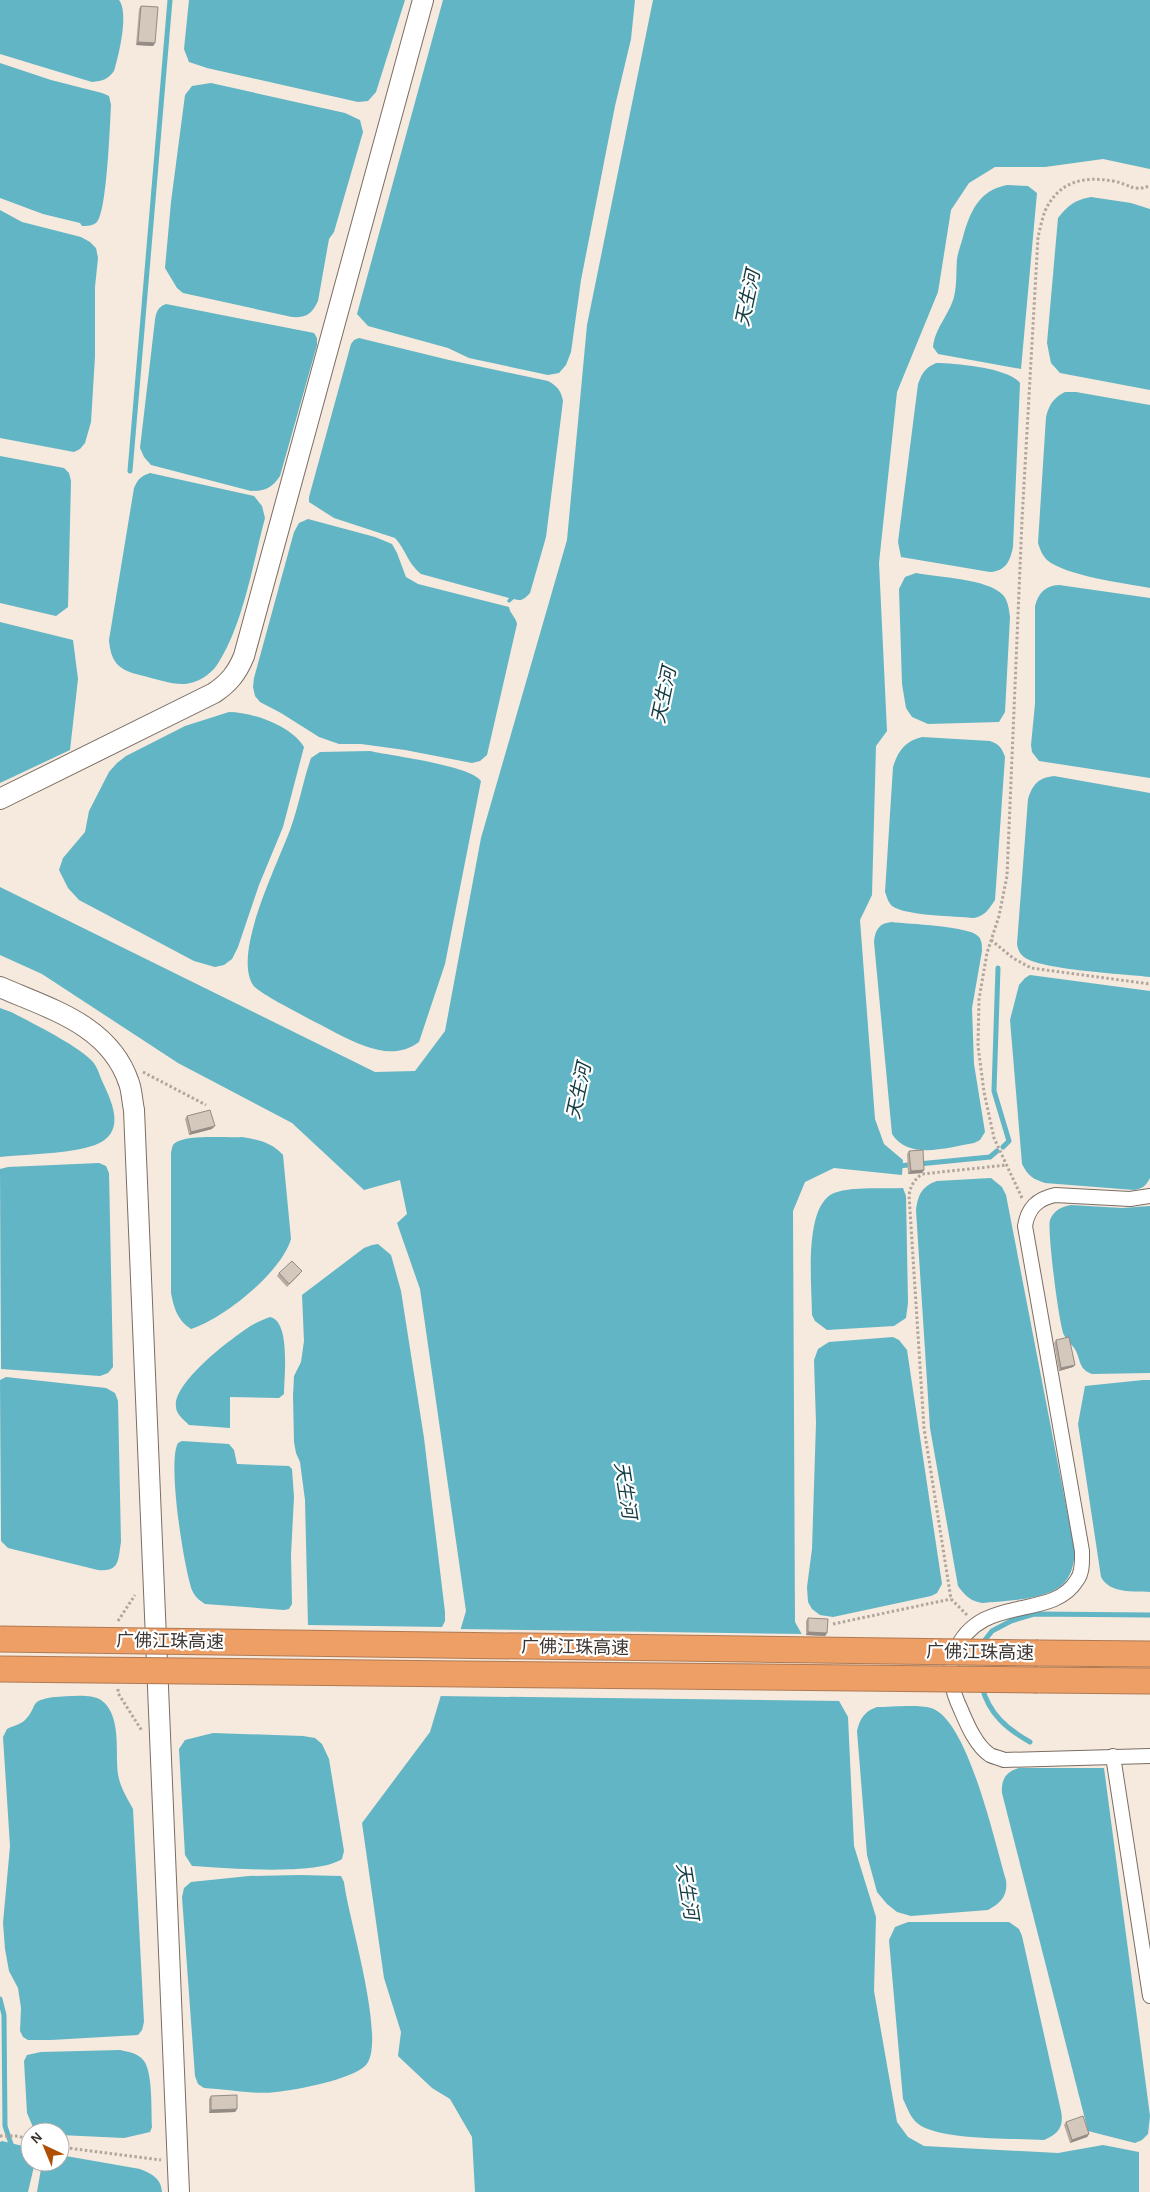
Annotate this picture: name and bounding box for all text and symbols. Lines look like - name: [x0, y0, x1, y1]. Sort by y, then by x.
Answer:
- water label: 天生河: [732, 264, 765, 328]
- water label: 天生河: [648, 661, 681, 725]
- water label: 天生河: [563, 1057, 596, 1121]
- water label: 天生河: [611, 1460, 640, 1524]
- street label: 广佛江珠高速: [116, 1630, 224, 1652]
- street label: 广佛江珠高速: [521, 1636, 629, 1658]
- street label: 广佛江珠高速: [926, 1641, 1034, 1663]
- water label: 天生河: [673, 1861, 702, 1925]
- north arrow: [20, 2122, 70, 2172]
- text: N: [28, 2130, 45, 2147]

